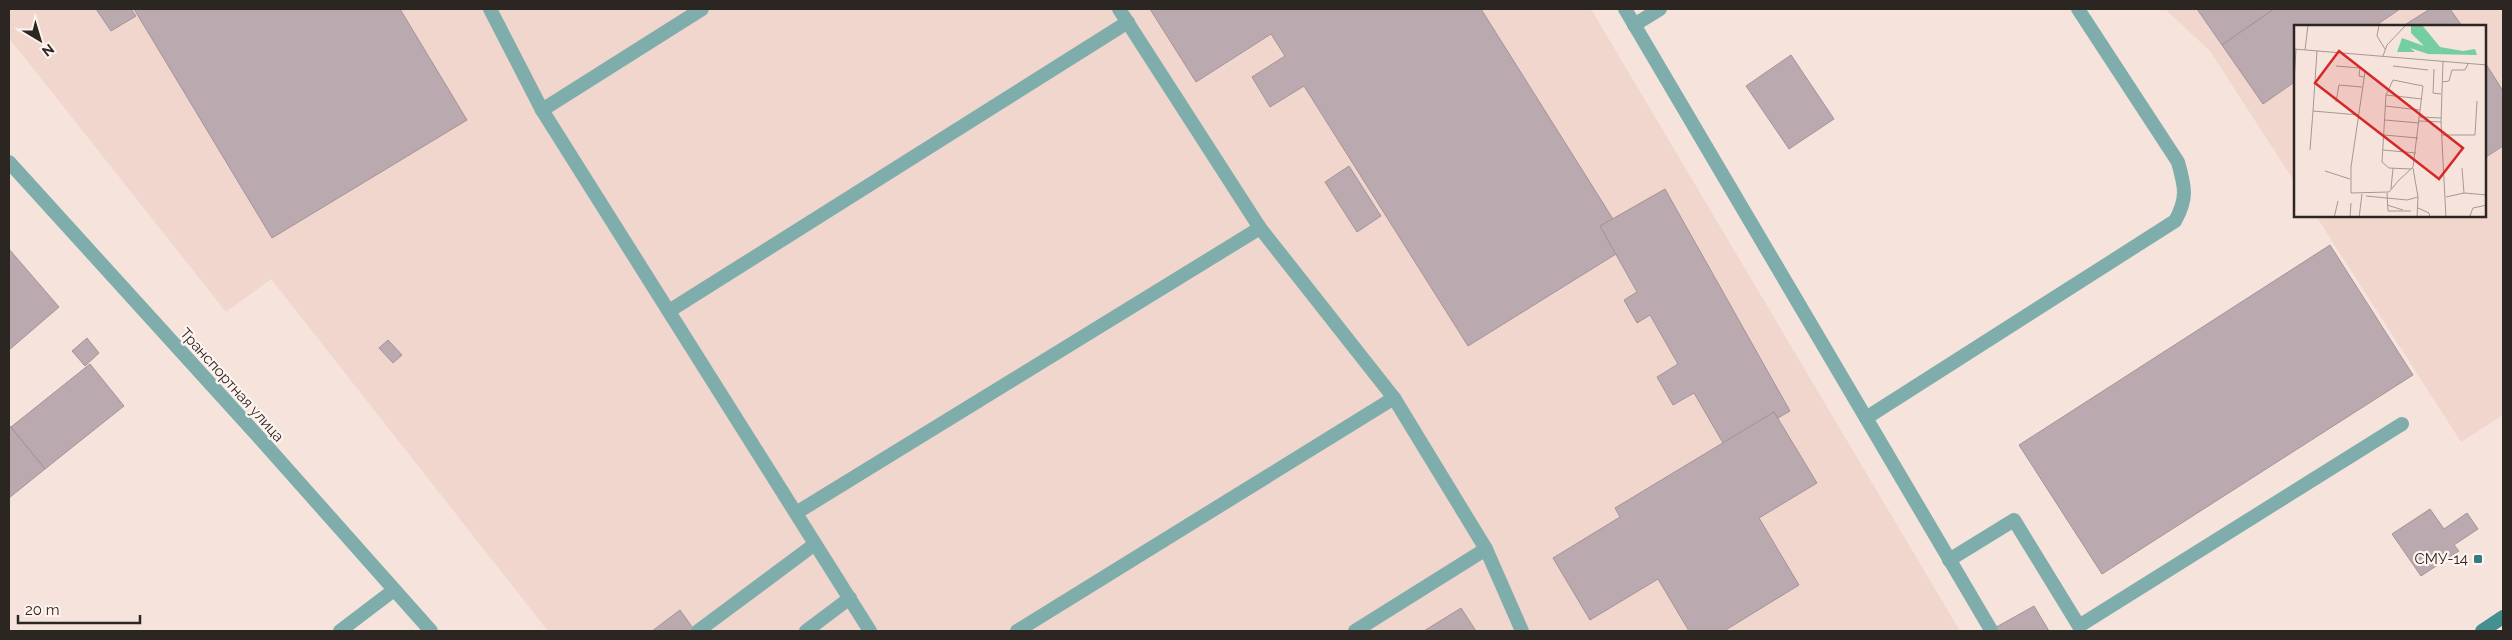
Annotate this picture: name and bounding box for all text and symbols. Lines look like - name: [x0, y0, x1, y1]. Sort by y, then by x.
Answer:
- north arrow: [15, 15, 65, 65]
- inset map: [2294, 25, 2487, 218]
- text: N: [39, 41, 57, 60]
- street label: Транспортная улица: [176, 324, 288, 446]
- place label: СМУ-14: [2414, 550, 2468, 568]
- marker: СМУ-14: [2472, 553, 2484, 565]
- scale bar: [18, 592, 140, 624]
- text: 20 m: [25, 601, 60, 619]

